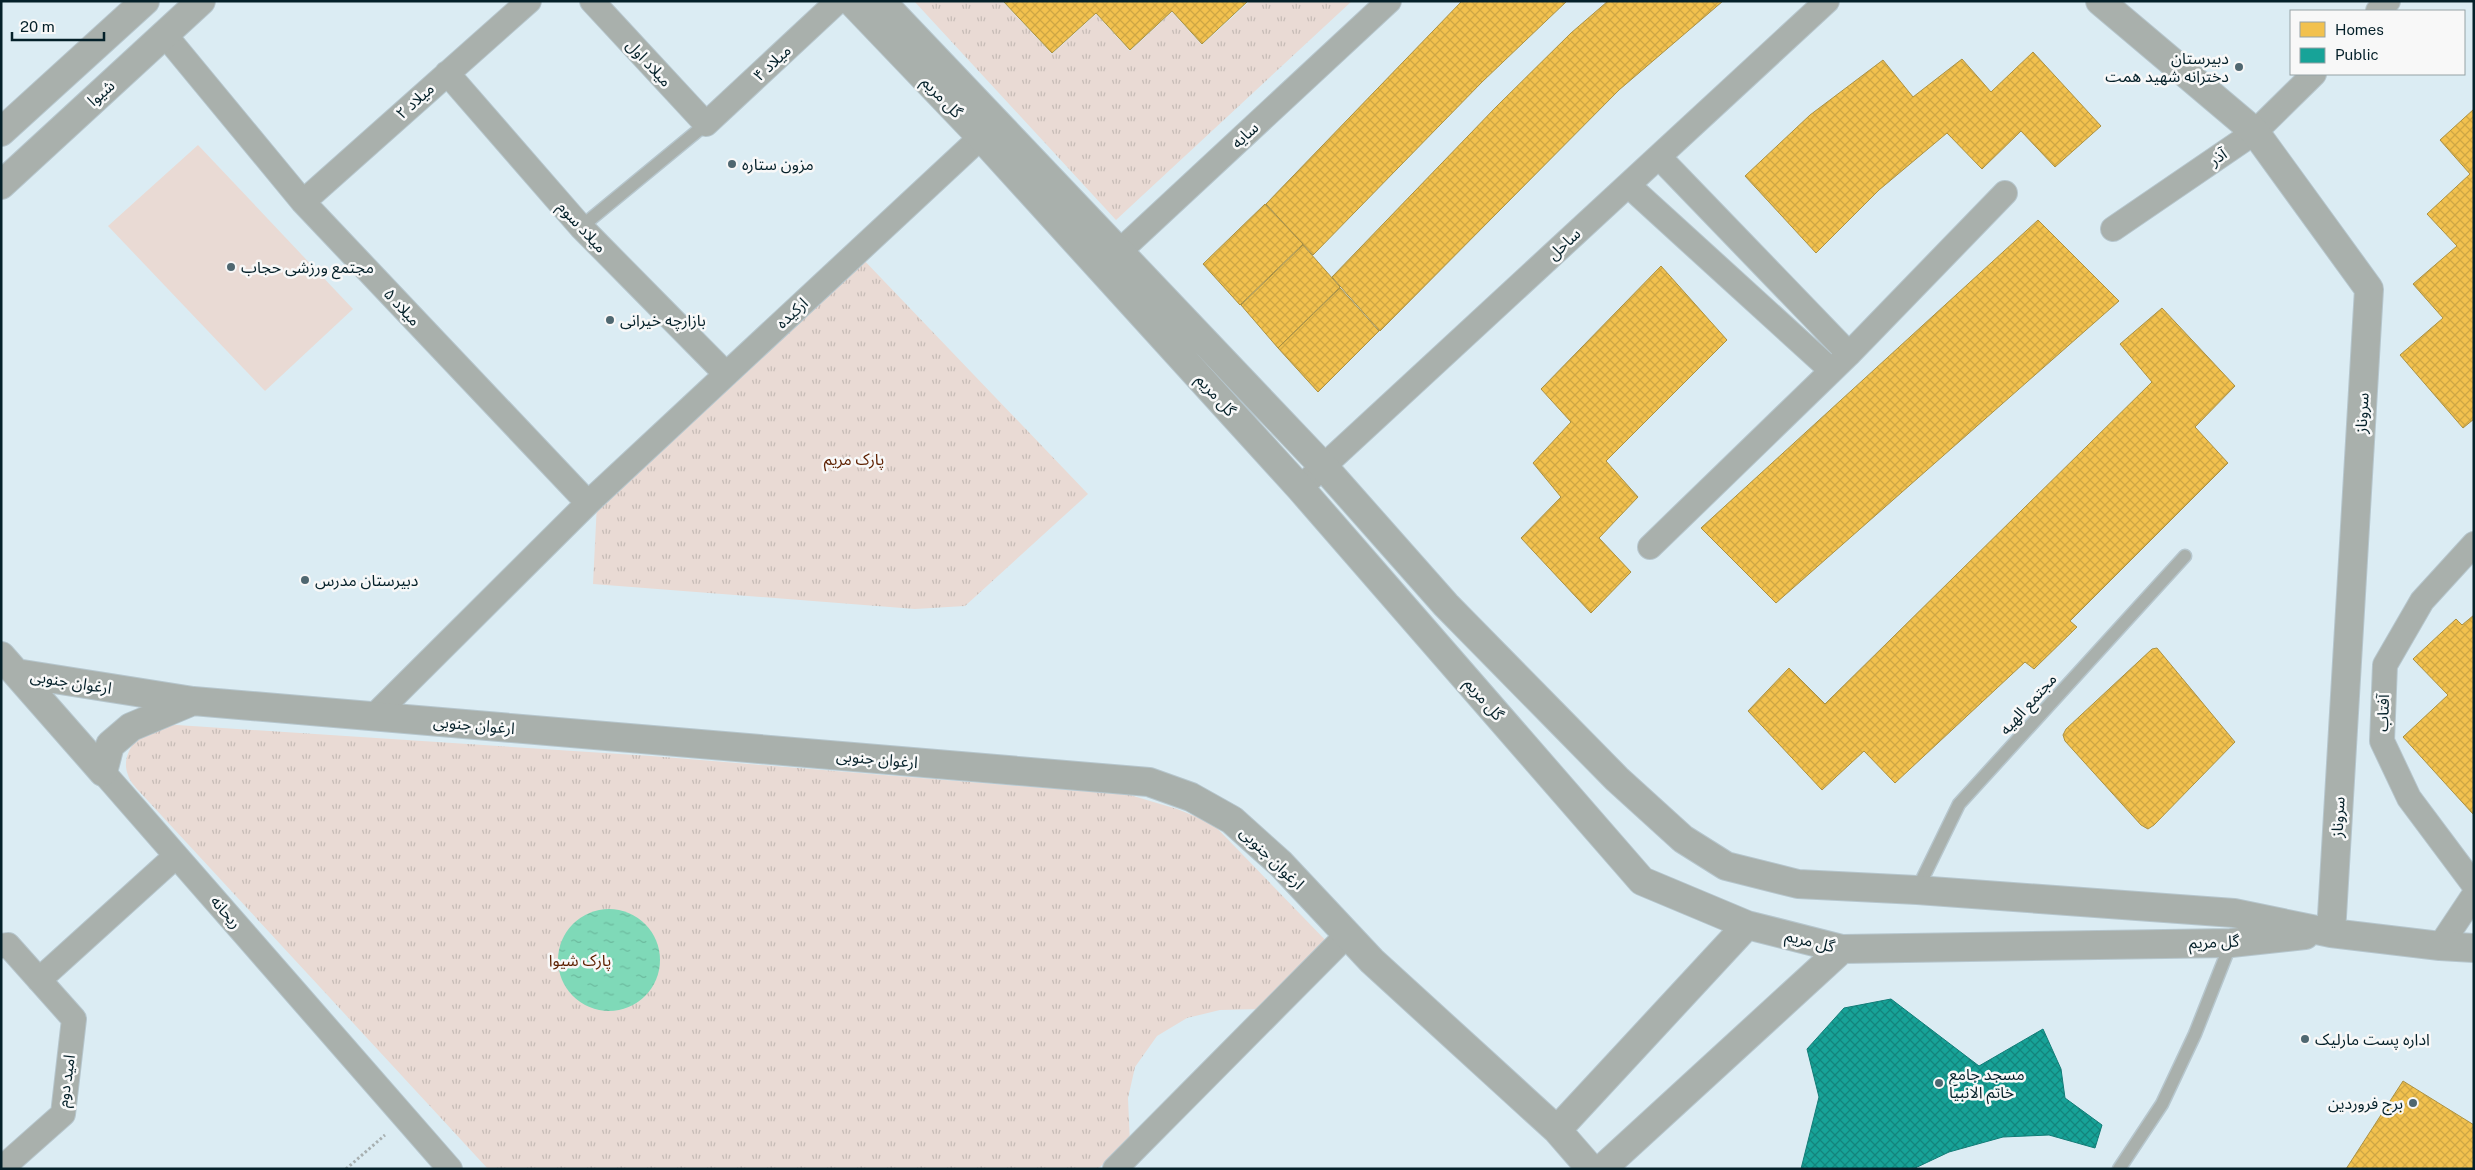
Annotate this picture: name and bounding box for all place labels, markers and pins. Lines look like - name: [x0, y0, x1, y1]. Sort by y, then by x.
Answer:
- place label: دبیرستان دخترانه شهید همت: [2105, 49, 2229, 86]
- marker: دبیرستان دخترانه شهید همت: [2233, 61, 2245, 73]
- place label: مزون ستاره: [742, 155, 814, 174]
- marker: مزون ستاره: [726, 158, 738, 170]
- place label: مجتمع ورزشی حجاب: [241, 258, 374, 280]
- marker: مجتمع ورزشی حجاب: [225, 261, 237, 273]
- place label: بازارچه خیرانی: [620, 311, 706, 331]
- marker: بازارچه خیرانی: [604, 314, 616, 326]
- place label: دبیرستان مدرس: [315, 571, 418, 590]
- marker: دبیرستان مدرس: [299, 574, 311, 586]
- place label: اداره پست مارلیک: [2315, 1030, 2430, 1050]
- marker: اداره پست مارلیک: [2299, 1033, 2311, 1045]
- place label: مسجد جامع خاتم الانبیا: [1949, 1065, 2025, 1105]
- marker: مسجد جامع خاتم الانبیا: [1933, 1077, 1945, 1089]
- place label: برج فروردین: [2328, 1094, 2403, 1116]
- marker: برج فروردین: [2407, 1097, 2419, 1109]

